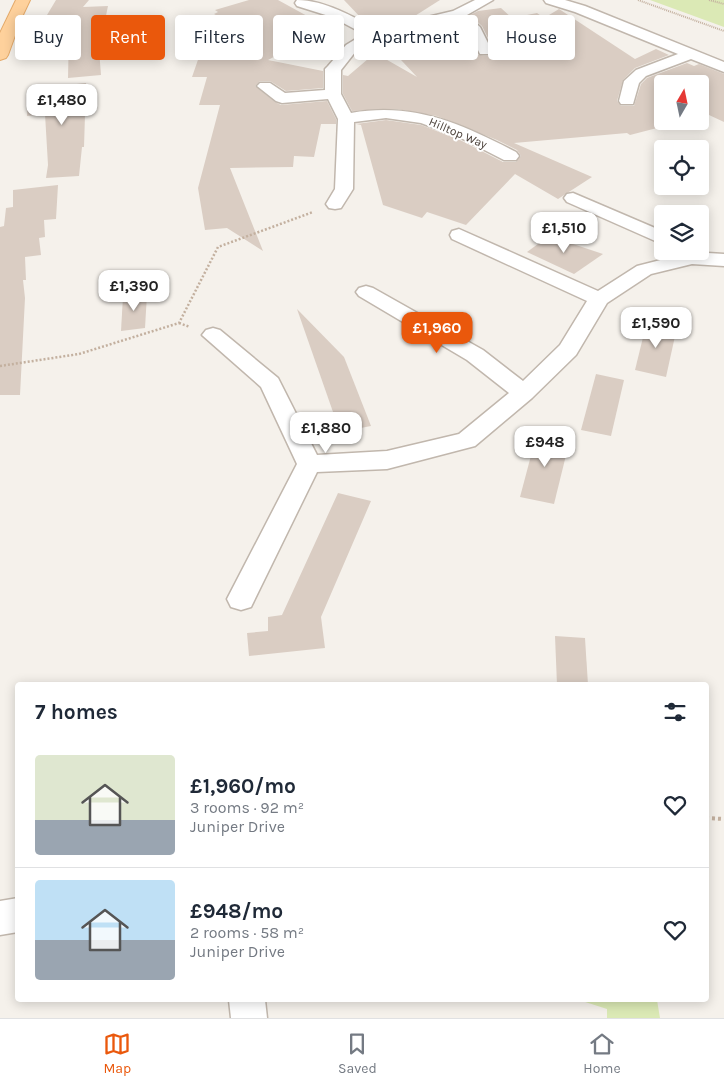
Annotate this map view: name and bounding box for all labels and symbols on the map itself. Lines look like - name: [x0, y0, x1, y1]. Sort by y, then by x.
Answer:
- north arrow: [654, 75, 709, 130]
- pin: £1,480: [21, 84, 103, 126]
- street label: Hilltop Way: [427, 114, 490, 152]
- pin: £1,510: [523, 212, 605, 254]
- pin: £1,390: [93, 270, 175, 312]
- pin: £1,590: [615, 306, 697, 349]
- pin: £1,960: [396, 312, 478, 354]
- pin: £1,880: [285, 412, 367, 454]
- pin: £948: [515, 426, 575, 468]

